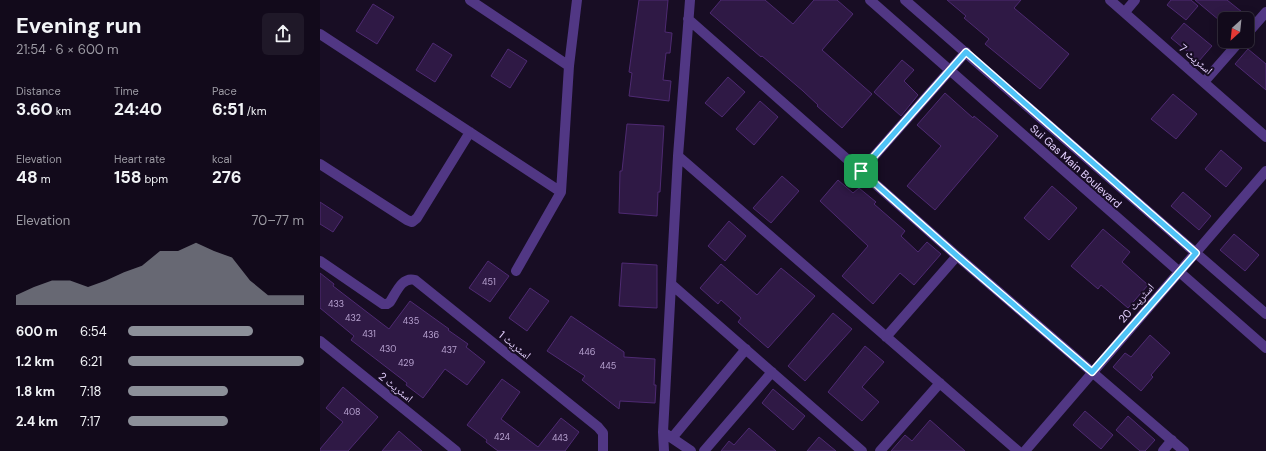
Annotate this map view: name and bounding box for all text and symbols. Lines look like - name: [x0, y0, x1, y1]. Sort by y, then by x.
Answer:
- text: Evening run: [16, 11, 142, 40]
- north arrow: [1218, 12, 1254, 48]
- map controls: [1218, 12, 1254, 48]
- button: share: [262, 13, 304, 55]
- text: 21:54 · 6 × 600 m: [16, 41, 119, 58]
- street label: اسٹریٹ 7: [1176, 41, 1216, 77]
- text: Distance: [16, 84, 61, 98]
- text: Time: [114, 84, 139, 98]
- text: Pace: [212, 84, 237, 98]
- text: 3.60: [16, 98, 53, 120]
- text: 24:40: [114, 98, 162, 120]
- text: 6:51: [212, 98, 244, 120]
- text: km: [53, 104, 71, 118]
- text: /km: [244, 104, 266, 118]
- street label: Sui Gas Main Boulevard: [1027, 121, 1125, 211]
- text: Elevation: [16, 152, 62, 166]
- text: Heart rate: [114, 152, 165, 166]
- text: kcal: [212, 152, 232, 166]
- pin: [844, 154, 878, 188]
- icon: arrive: [850, 160, 872, 182]
- text: 48: [16, 166, 38, 188]
- text: 158: [114, 166, 142, 188]
- text: 276: [212, 166, 241, 188]
- text: m: [38, 172, 51, 186]
- text: bpm: [142, 172, 168, 186]
- text: Elevation: [16, 212, 70, 229]
- text: 70–77 m: [251, 212, 304, 229]
- house number: 451: [482, 276, 496, 288]
- street label: اسٹریٹ 20: [1115, 280, 1157, 326]
- house number: 433: [328, 298, 344, 310]
- house number: 432: [345, 312, 361, 324]
- house number: 435: [403, 315, 419, 327]
- text: 600 m: [16, 323, 58, 340]
- text: 6:54: [80, 323, 107, 340]
- house number: 431: [362, 328, 376, 340]
- street label: اسٹریٹ 1: [496, 328, 534, 362]
- house number: 436: [423, 329, 440, 341]
- house number: 430: [380, 343, 396, 355]
- house number: 437: [441, 344, 457, 356]
- house number: 446: [579, 346, 596, 358]
- text: 1.2 km: [16, 353, 54, 370]
- text: 6:21: [80, 353, 102, 370]
- house number: 429: [398, 357, 414, 369]
- house number: 445: [600, 360, 616, 372]
- street label: اسٹریٹ 2: [376, 369, 416, 405]
- text: 1.8 km: [16, 383, 55, 400]
- text: 7:18: [80, 383, 102, 400]
- house number: 408: [343, 406, 361, 418]
- text: 2.4 km: [16, 413, 58, 430]
- text: 7:17: [80, 413, 101, 430]
- house number: 424: [494, 431, 511, 443]
- house number: 443: [552, 432, 568, 444]

